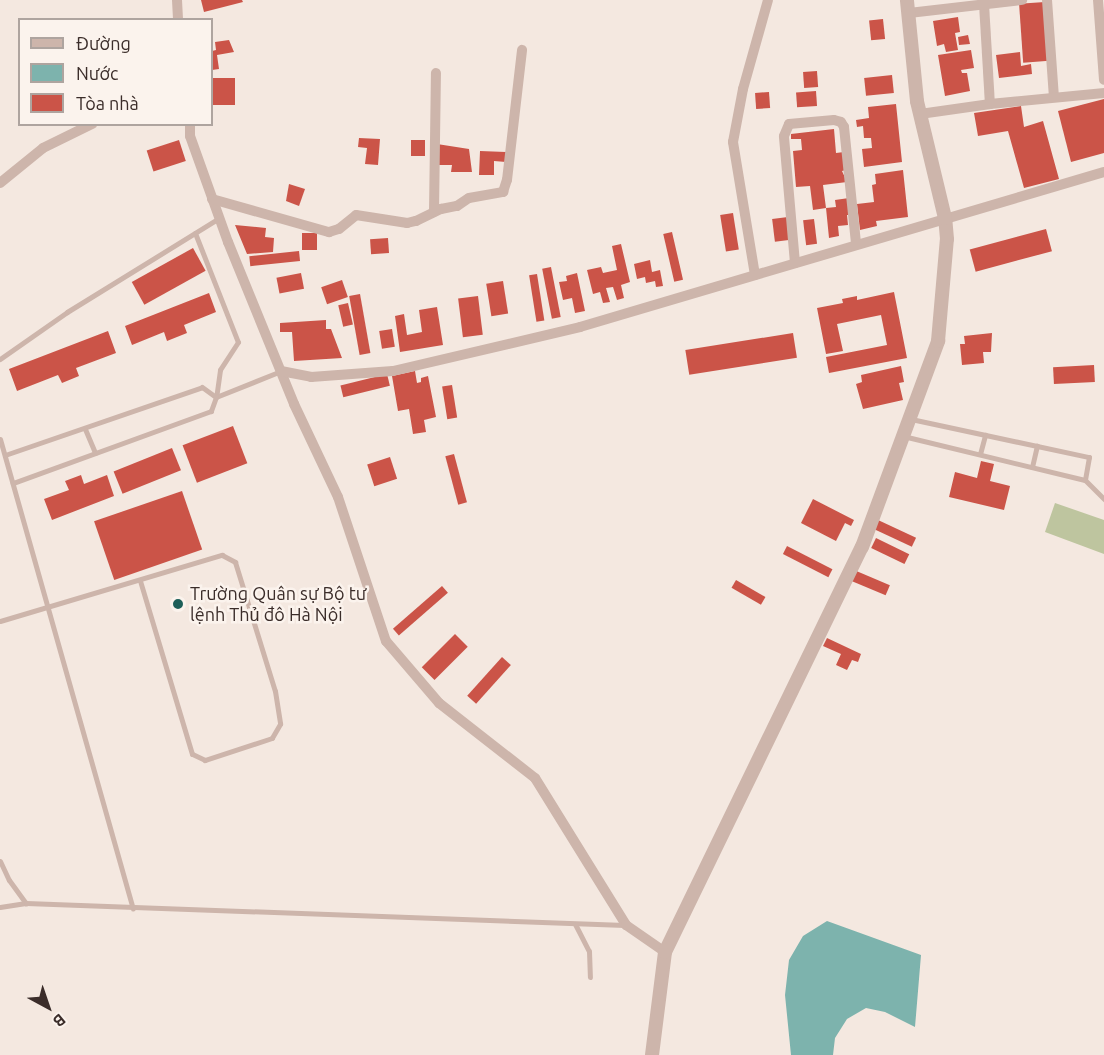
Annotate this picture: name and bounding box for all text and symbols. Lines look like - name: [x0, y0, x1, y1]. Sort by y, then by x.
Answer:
- legend: [18, 18, 213, 126]
- text: Đường: [76, 33, 131, 53]
- text: Nước: [76, 63, 118, 83]
- text: Tòa nhà: [76, 93, 139, 113]
- place label: Trường Quân sự Bộ tư lệnh Thủ đô Hà Nội: [190, 583, 366, 626]
- marker: Trường Quân sự Bộ tư lệnh Thủ đô Hà Nội: [171, 597, 185, 611]
- north arrow: [18, 977, 78, 1037]
- text: B: [50, 1010, 69, 1031]

